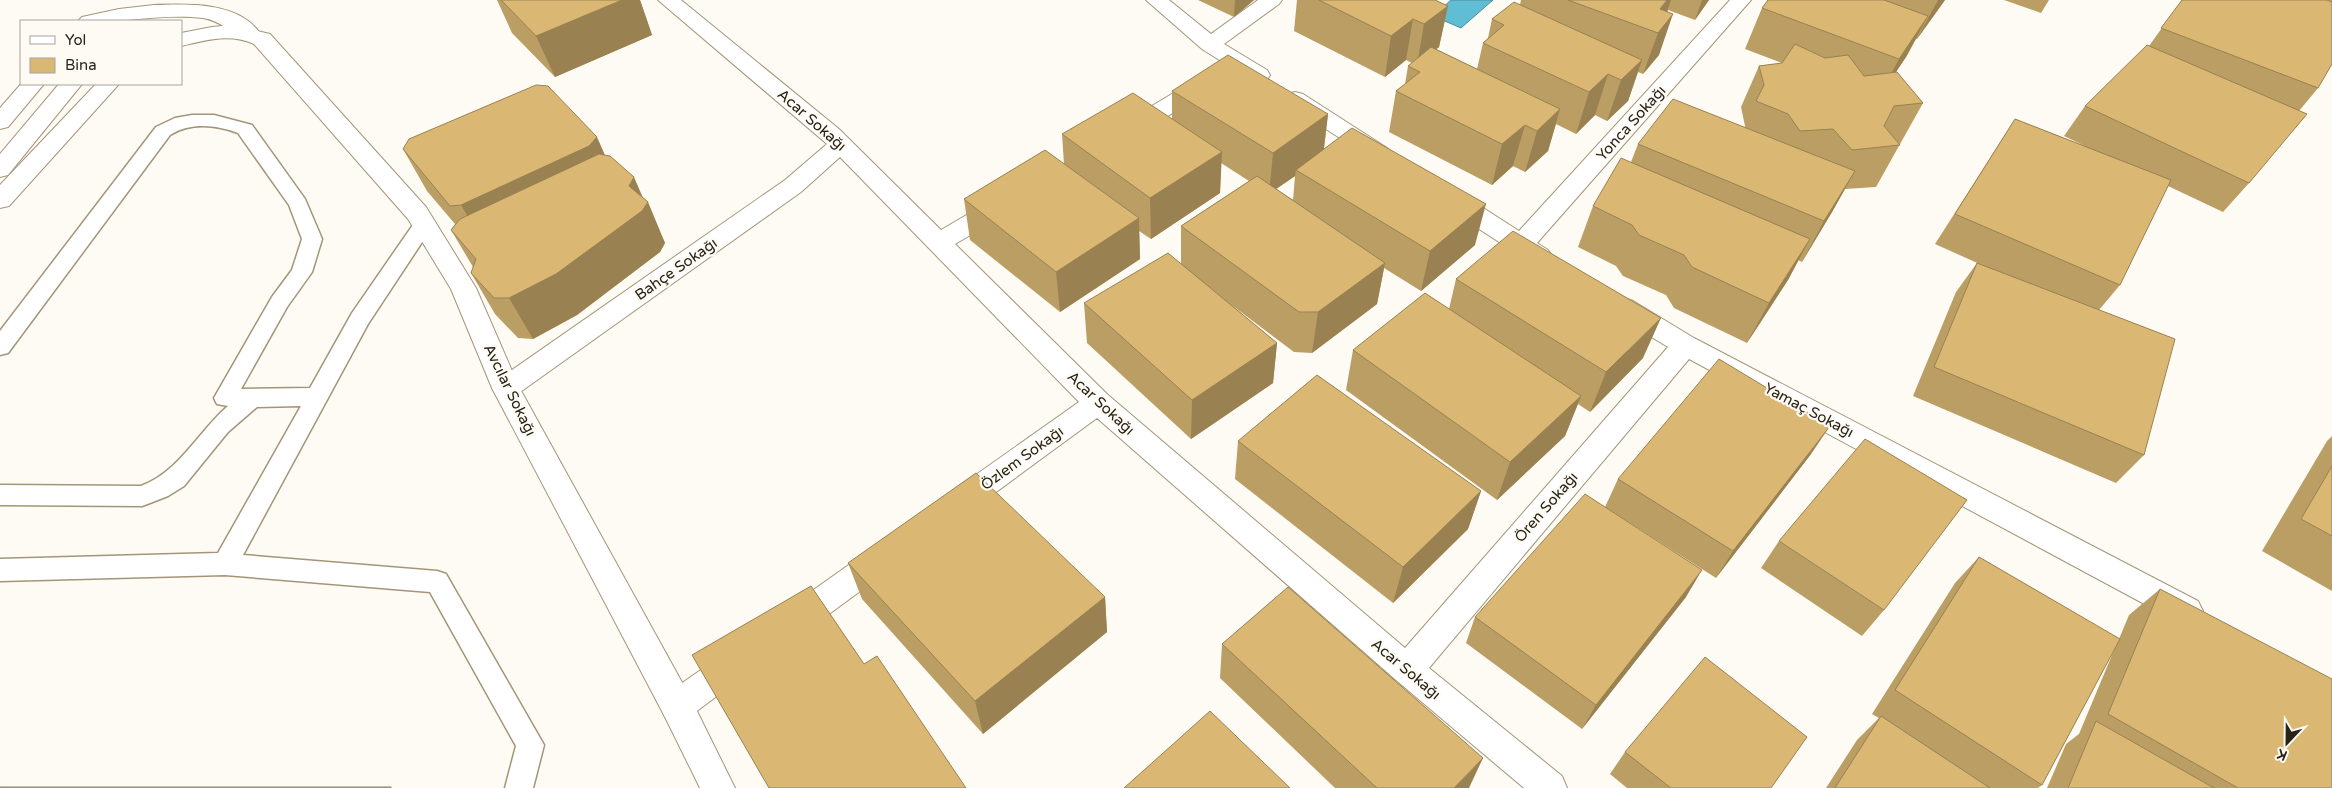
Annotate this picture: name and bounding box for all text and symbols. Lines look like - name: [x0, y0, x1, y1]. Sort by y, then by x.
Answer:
- legend: [20, 20, 182, 85]
- text: Yol: [65, 31, 86, 49]
- text: Bina: [65, 56, 97, 74]
- street label: Yonca Sokağı: [1593, 82, 1669, 164]
- street label: Acar Sokağı: [774, 85, 850, 155]
- street label: Bahçe Sokağı: [631, 234, 721, 304]
- street label: Avcılar Sokağı: [480, 341, 540, 439]
- street label: Acar Sokağı: [1064, 367, 1138, 439]
- street label: Yamaç Sokağı: [1761, 379, 1857, 441]
- street label: Özlem Sokağı: [977, 422, 1067, 494]
- street label: Ören Sokağı: [1511, 468, 1581, 546]
- street label: Acar Sokağı: [1368, 635, 1444, 703]
- north arrow: [2262, 718, 2312, 768]
- text: K: [2274, 745, 2290, 764]

